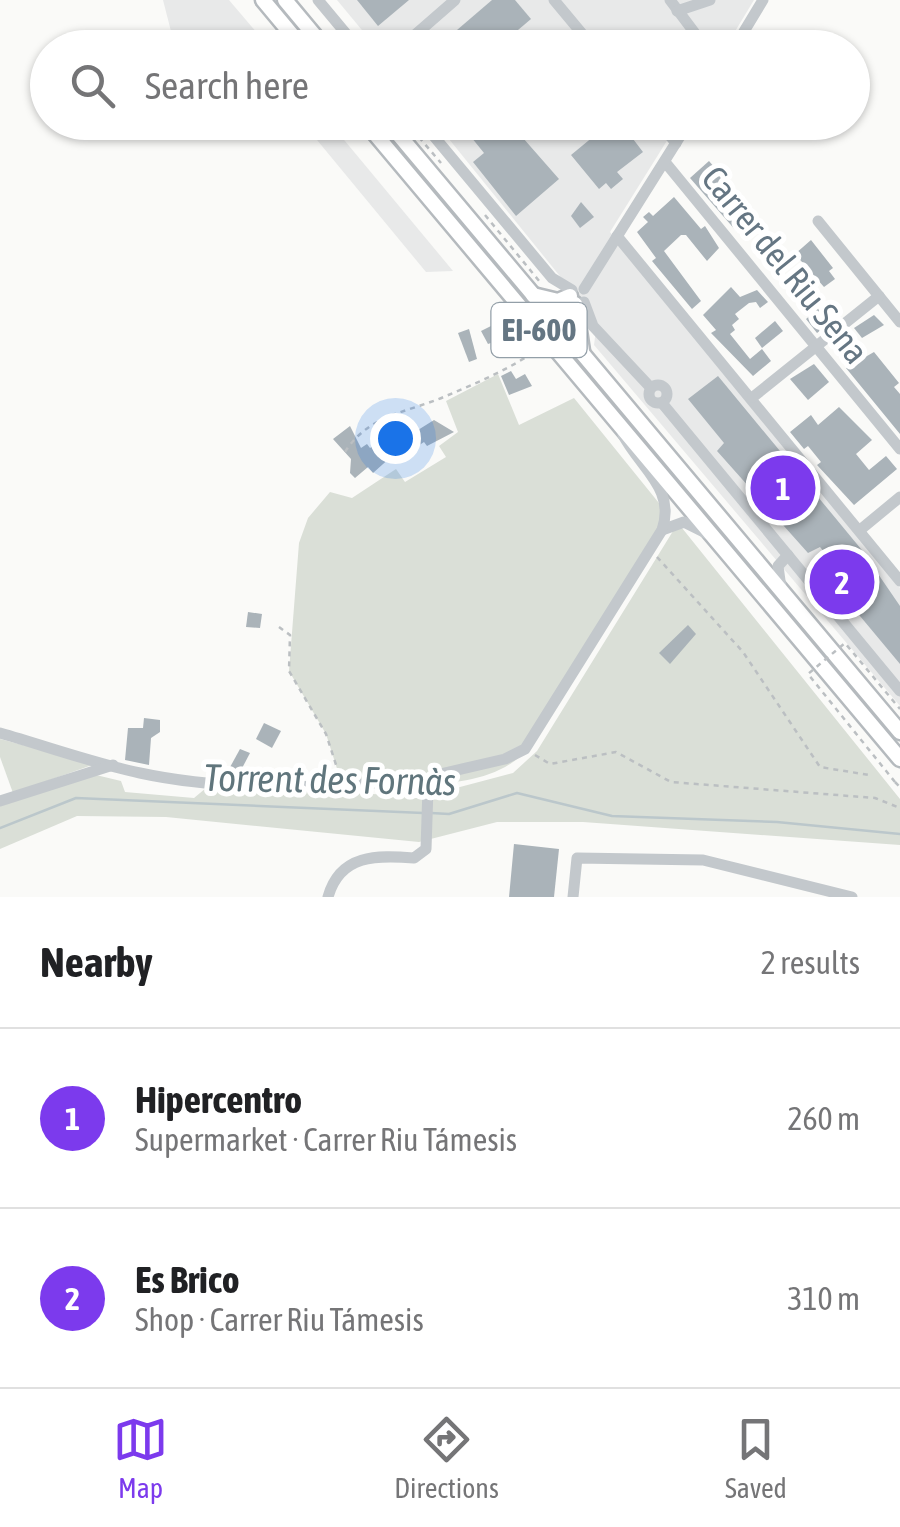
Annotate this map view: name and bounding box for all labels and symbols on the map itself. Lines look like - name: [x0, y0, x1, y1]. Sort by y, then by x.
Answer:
- street label: Carrer del Riu Sena: [694, 158, 877, 371]
- road number: EI-600: [492, 303, 586, 357]
- your location: [370, 413, 421, 464]
- pin: 1: [750, 450, 816, 526]
- pin: 2: [810, 544, 874, 620]
- water label: Torrent des Fornàs: [203, 756, 457, 803]

